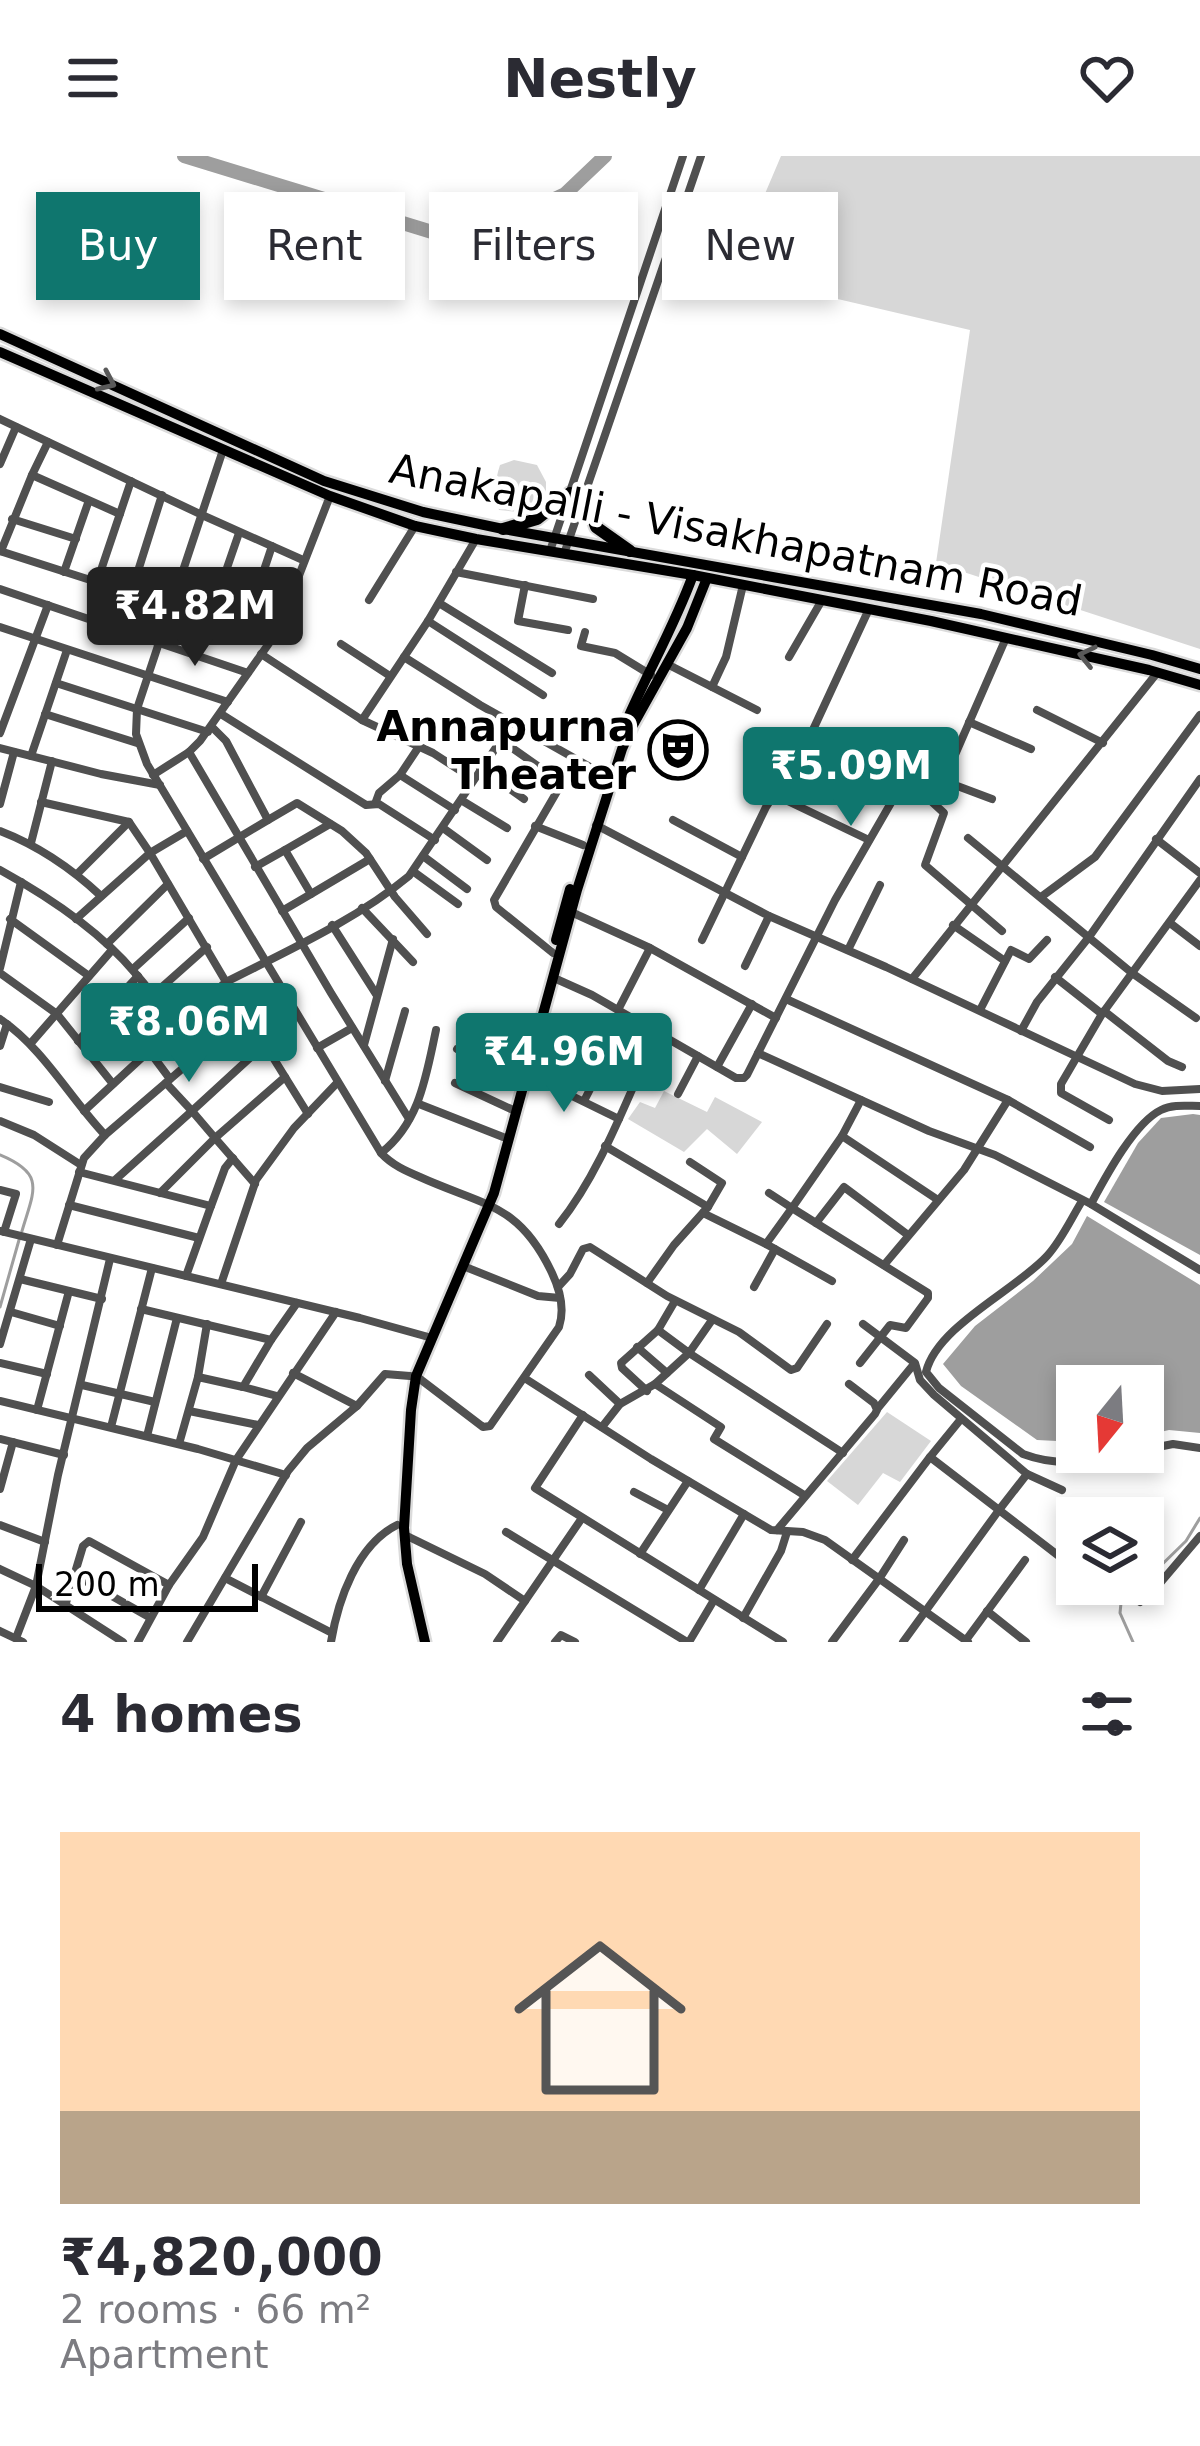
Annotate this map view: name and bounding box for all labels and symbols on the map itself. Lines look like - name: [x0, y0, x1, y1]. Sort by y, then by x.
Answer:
- one-way arrow: [95, 368, 116, 391]
- street label: Anakapalli - Visakhapatnam Road: [386, 444, 1086, 626]
- pin: ₹4.82M: [97, 567, 293, 669]
- one-way arrow: [1077, 644, 1097, 669]
- place label: Annapurna Theater: [376, 702, 636, 799]
- theatre icon: Annapurna Theater: [647, 719, 709, 781]
- pin: ₹5.09M: [753, 727, 949, 829]
- pin: ₹8.06M: [91, 983, 287, 1085]
- pin: ₹4.96M: [466, 1013, 662, 1115]
- north arrow: [1056, 1365, 1164, 1473]
- scale bar: [36, 1558, 258, 1611]

